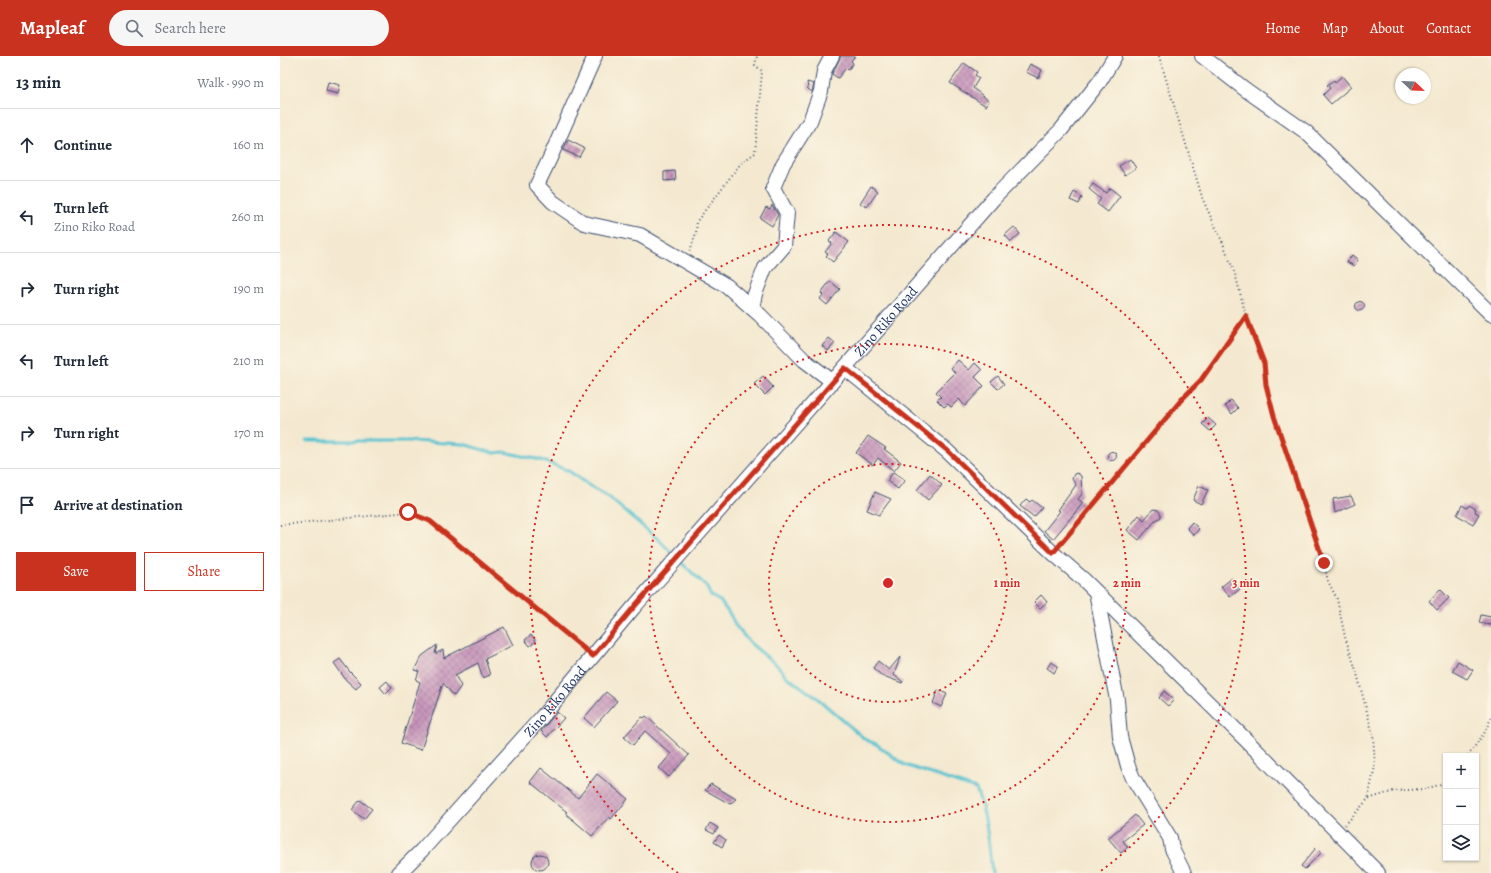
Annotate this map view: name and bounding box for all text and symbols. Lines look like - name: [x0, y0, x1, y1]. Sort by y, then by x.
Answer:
- search box: [109, 10, 389, 46]
- text: Mapleaf: [20, 15, 85, 41]
- icon: search: [123, 17, 145, 39]
- text: Search here: [155, 18, 226, 38]
- text: Home: [1265, 19, 1300, 38]
- text: Map: [1322, 19, 1348, 38]
- text: About: [1370, 19, 1404, 38]
- text: Contact: [1426, 19, 1471, 38]
- north arrow: [1395, 68, 1431, 104]
- text: 13 min: [16, 71, 61, 94]
- text: Walk · 990 m: [197, 74, 264, 91]
- icon: ahead: [16, 134, 38, 156]
- text: Continue: [54, 135, 112, 155]
- text: 160 m: [233, 136, 264, 153]
- text: Turn left: [54, 198, 109, 218]
- icon: left: [16, 206, 38, 228]
- text: 260 m: [231, 208, 264, 225]
- text: Zino Riko Road: [54, 218, 135, 235]
- icon: right: [16, 278, 38, 300]
- text: Turn right: [54, 279, 119, 299]
- text: 190 m: [233, 280, 264, 297]
- street label: Zino Riko Road: [850, 282, 922, 360]
- icon: left: [16, 350, 38, 372]
- text: Turn left: [54, 351, 109, 371]
- text: 210 m: [233, 352, 264, 369]
- icon: right: [16, 422, 38, 444]
- text: Turn right: [54, 423, 119, 443]
- text: 170 m: [234, 424, 264, 441]
- icon: arrive: [16, 494, 38, 516]
- text: Arrive at destination: [54, 495, 183, 515]
- route start: [399, 503, 417, 521]
- button: Save: [16, 552, 136, 591]
- button: Share: [144, 552, 264, 591]
- route end: [1315, 554, 1333, 572]
- text: 1 min: [994, 575, 1021, 591]
- text: 2 min: [1113, 575, 1141, 591]
- text: 3 min: [1232, 575, 1260, 591]
- centre of rings: [881, 576, 895, 590]
- street label: Zino Riko Road: [520, 662, 591, 741]
- map controls: [1443, 753, 1479, 861]
- button: +: [1443, 753, 1479, 789]
- button: −: [1443, 789, 1479, 825]
- button: layers: [1443, 825, 1479, 861]

